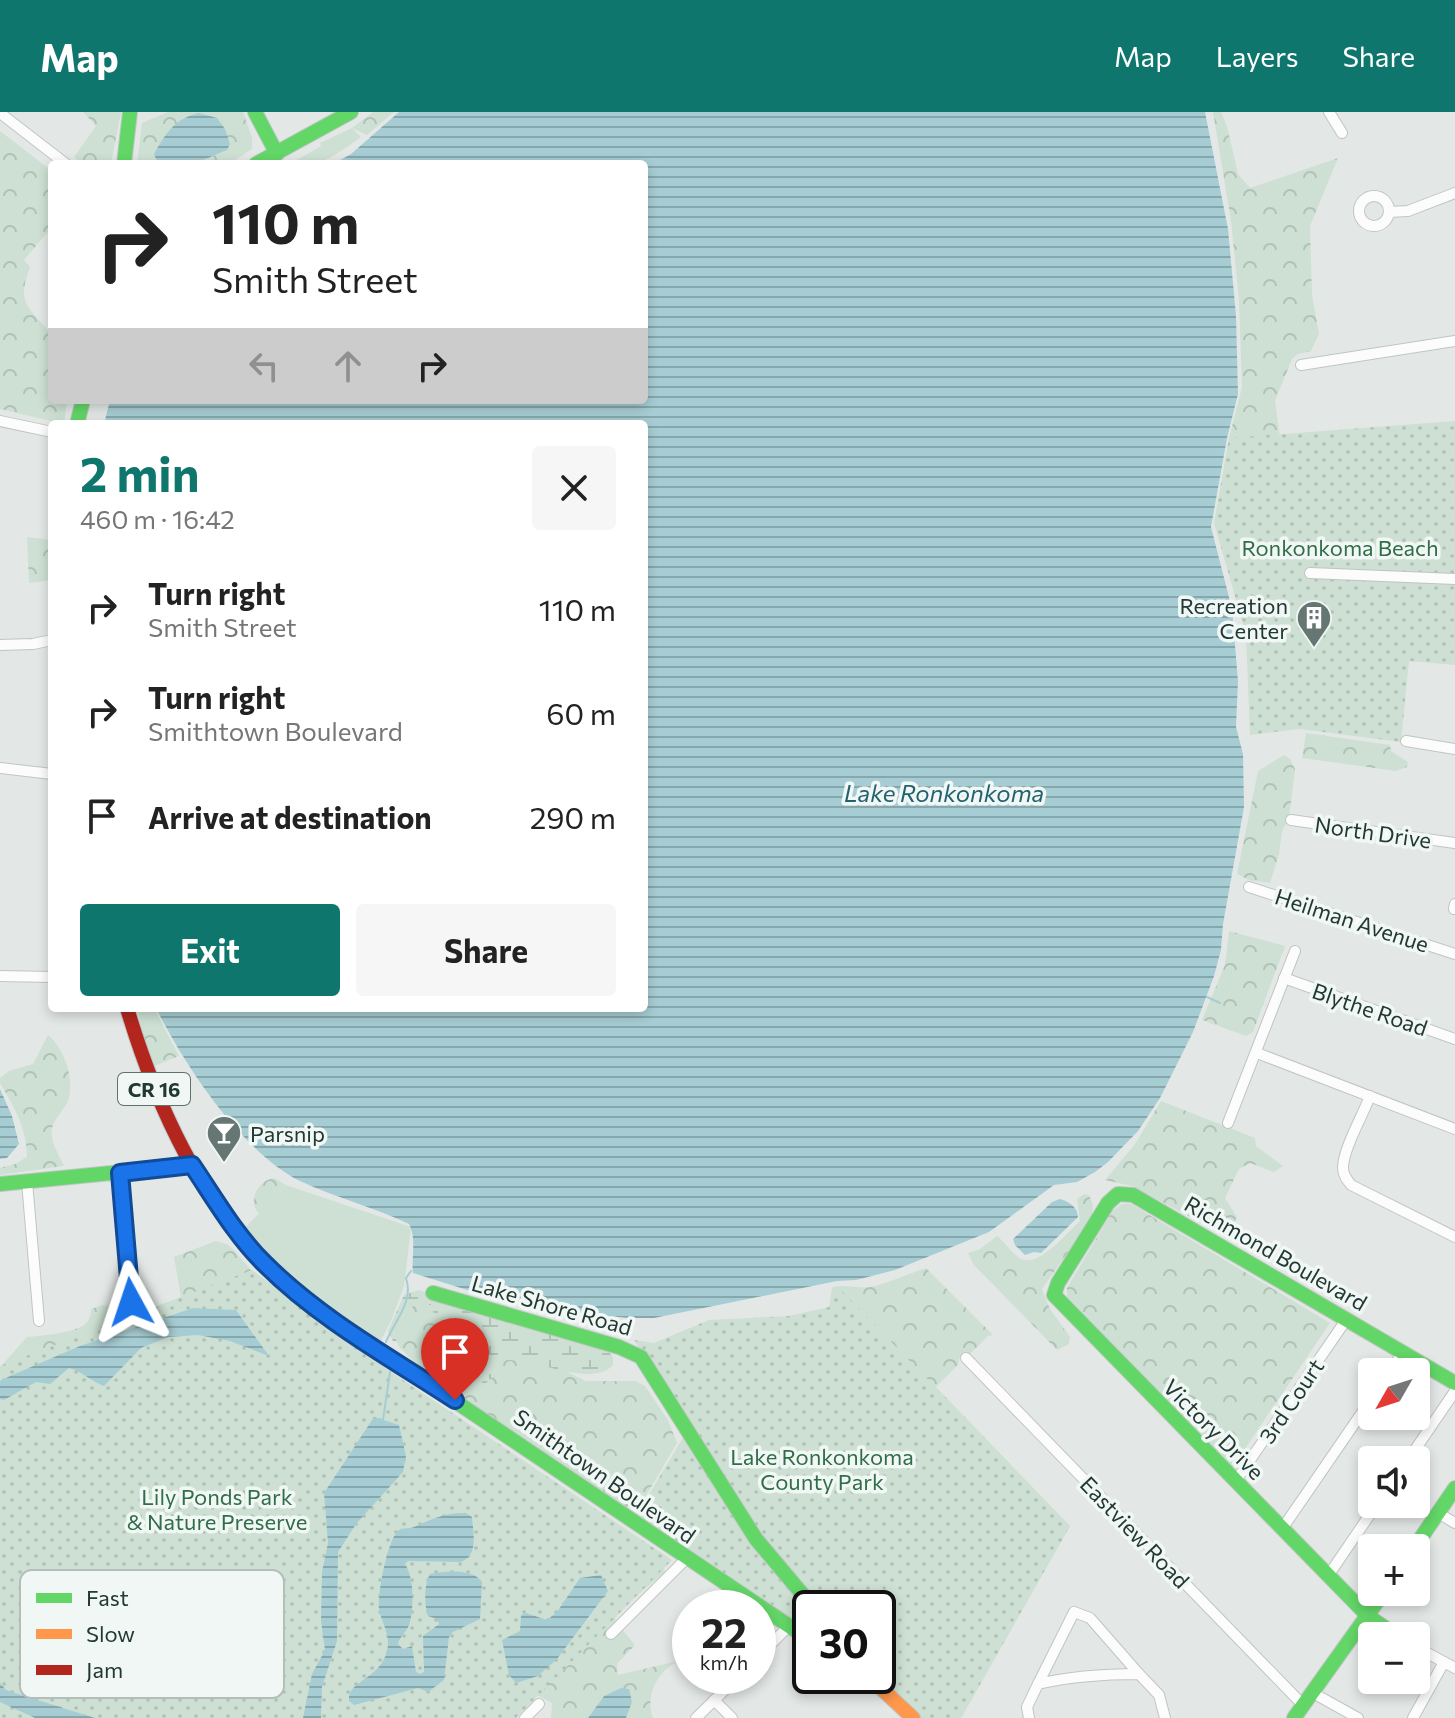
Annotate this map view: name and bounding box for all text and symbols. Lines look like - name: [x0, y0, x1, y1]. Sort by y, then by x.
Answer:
- text: Map: [40, 33, 119, 80]
- text: Map: [1114, 39, 1172, 73]
- text: Layers: [1216, 39, 1298, 73]
- text: Share: [1342, 39, 1415, 73]
- text: 110 m: [212, 187, 359, 256]
- icon: right: [80, 192, 184, 296]
- text: Smith Street: [212, 256, 418, 300]
- icon: left: [242, 344, 286, 388]
- icon: ahead: [326, 344, 370, 388]
- icon: right: [410, 344, 454, 388]
- text: 2 min: [80, 443, 200, 502]
- button: close: [532, 446, 616, 530]
- text: 460 m · 16:42: [80, 503, 235, 534]
- park label: Ronkonkoma Beach: [1241, 534, 1439, 561]
- text: Turn right: [148, 574, 285, 611]
- icon: right: [80, 586, 124, 630]
- text: 110 m: [539, 590, 616, 627]
- place label: Recreation Center: [1180, 592, 1288, 644]
- building icon: Recreation Center: [1295, 599, 1333, 649]
- text: Smith Street: [148, 611, 297, 642]
- text: Turn right: [148, 678, 285, 715]
- icon: right: [80, 690, 124, 734]
- text: 60 m: [546, 694, 616, 731]
- text: Smithtown Boulevard: [148, 715, 403, 746]
- water label: Lake Ronkonkoma: [844, 778, 1044, 807]
- icon: arrive: [80, 794, 124, 838]
- text: Arrive at destination: [148, 798, 432, 835]
- text: 290 m: [530, 798, 616, 835]
- street label: North Drive: [1313, 810, 1433, 854]
- street label: Heilman Avenue: [1272, 882, 1432, 958]
- button: Exit: [80, 904, 340, 996]
- button: Share: [356, 904, 616, 996]
- street label: Blythe Road: [1309, 977, 1431, 1041]
- road number: CR 16: [118, 1073, 190, 1105]
- bar icon: Parsnip: [205, 1114, 243, 1164]
- place label: Parsnip: [250, 1120, 325, 1147]
- street label: Richmond Boulevard: [1180, 1190, 1372, 1316]
- position arrow: [89, 1260, 173, 1344]
- street label: Lake Shore Road: [469, 1269, 635, 1341]
- pin: [421, 1318, 489, 1400]
- icon: arrive: [433, 1330, 477, 1374]
- street label: 3rd Court: [1253, 1354, 1329, 1448]
- north arrow: [1358, 1358, 1430, 1430]
- map controls: [1358, 1358, 1430, 1694]
- street label: Victory Drive: [1158, 1373, 1270, 1485]
- street label: Smithtown Boulevard: [509, 1403, 701, 1549]
- park label: Lake Ronkonkoma County Park: [730, 1443, 914, 1495]
- button: sound: [1358, 1446, 1430, 1518]
- street label: Eastview Road: [1075, 1470, 1195, 1594]
- park label: Lily Ponds Park & Nature Preserve: [127, 1483, 307, 1535]
- button: +: [1358, 1534, 1430, 1606]
- legend: [20, 1570, 284, 1698]
- text: Fast: [86, 1584, 129, 1611]
- speed limit sign: 30: [792, 1590, 896, 1694]
- text: 22: [701, 1607, 747, 1656]
- text: Slow: [86, 1620, 135, 1647]
- button: −: [1358, 1622, 1430, 1694]
- text: km/h: [700, 1650, 748, 1674]
- text: Jam: [86, 1656, 123, 1683]

